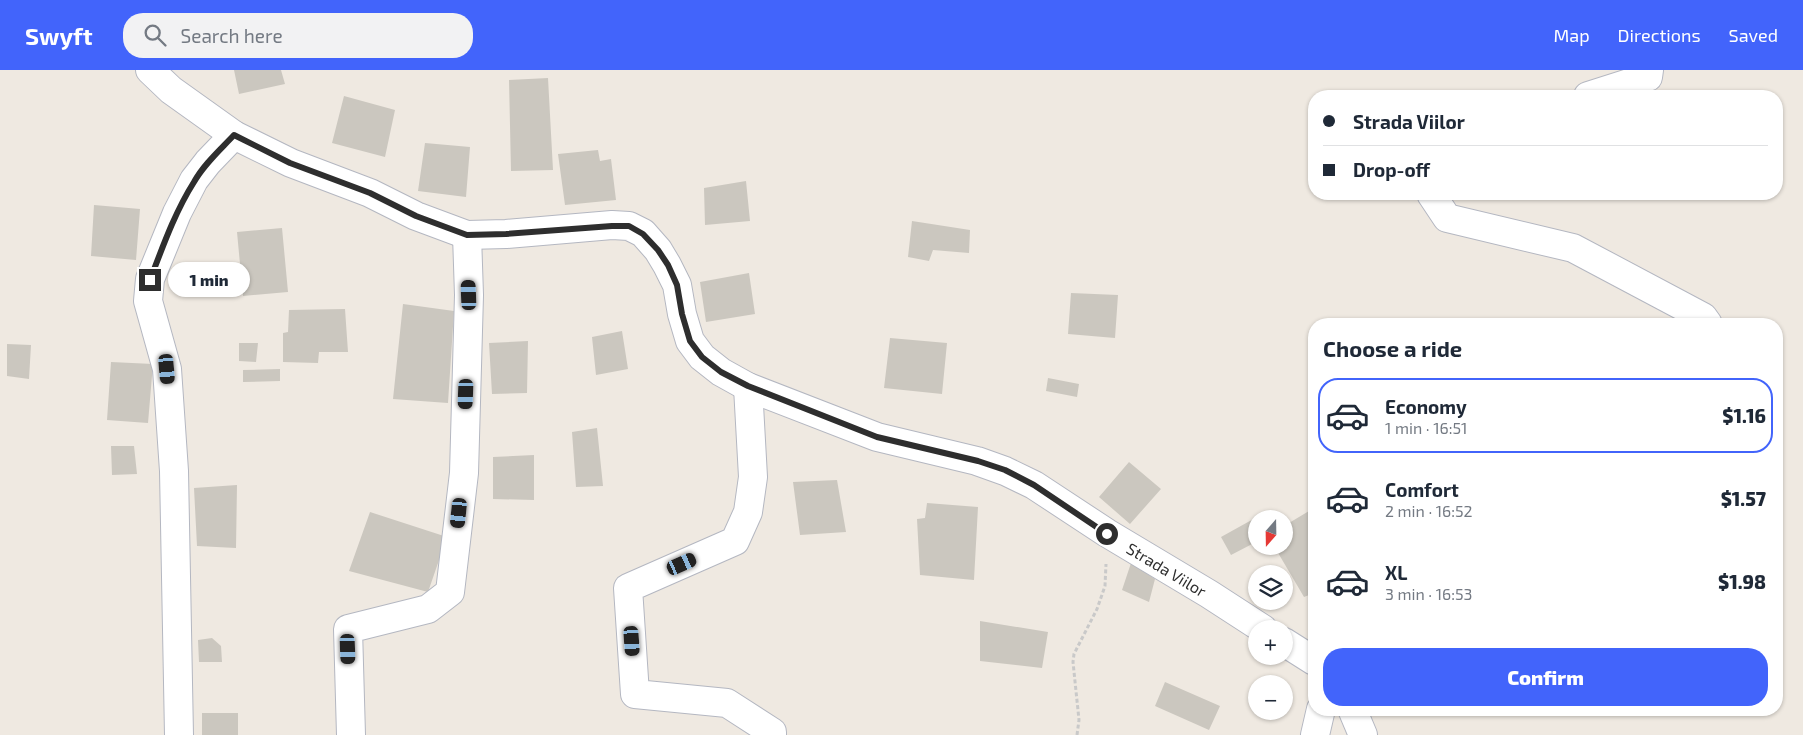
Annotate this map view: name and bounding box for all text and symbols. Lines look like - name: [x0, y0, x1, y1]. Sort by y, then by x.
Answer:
- search box: [123, 13, 473, 58]
- text: Swyft: [25, 21, 93, 50]
- icon: search: [141, 21, 169, 49]
- text: Search here: [181, 24, 283, 47]
- text: Map: [1553, 24, 1590, 46]
- text: Directions: [1618, 24, 1701, 46]
- text: Saved: [1729, 24, 1778, 46]
- text: Strada Viilor: [1353, 110, 1465, 133]
- text: Drop-off: [1353, 158, 1430, 181]
- callout: 1 min: [168, 262, 250, 298]
- route end: [139, 269, 161, 291]
- text: 1 min: [189, 270, 229, 289]
- car: [460, 280, 477, 310]
- text: Choose a ride: [1323, 335, 1462, 361]
- car: [158, 353, 175, 385]
- car: [457, 379, 474, 409]
- icon: car: [1325, 393, 1370, 438]
- text: Economy: [1385, 395, 1467, 418]
- text: $1.16: [1722, 404, 1766, 427]
- text: 1 min · 16:51: [1385, 418, 1467, 437]
- icon: car: [1325, 476, 1370, 521]
- text: Comfort: [1385, 478, 1459, 501]
- text: $1.57: [1721, 487, 1766, 510]
- car: [449, 497, 468, 529]
- text: 2 min · 16:52: [1385, 501, 1473, 520]
- north arrow: [1248, 510, 1292, 555]
- map controls: [1248, 510, 1293, 720]
- route start: [1096, 523, 1118, 545]
- street label: Strada Viilor: [1124, 538, 1211, 600]
- car: [665, 551, 698, 577]
- icon: car: [1325, 559, 1370, 604]
- text: XL: [1385, 561, 1407, 584]
- button: layers: [1248, 565, 1293, 610]
- text: $1.98: [1718, 570, 1766, 593]
- text: 3 min · 16:53: [1385, 584, 1472, 603]
- button: +: [1248, 620, 1293, 665]
- car: [623, 626, 640, 656]
- car: [339, 634, 356, 664]
- button: Confirm: [1323, 648, 1768, 706]
- button: −: [1248, 675, 1293, 720]

